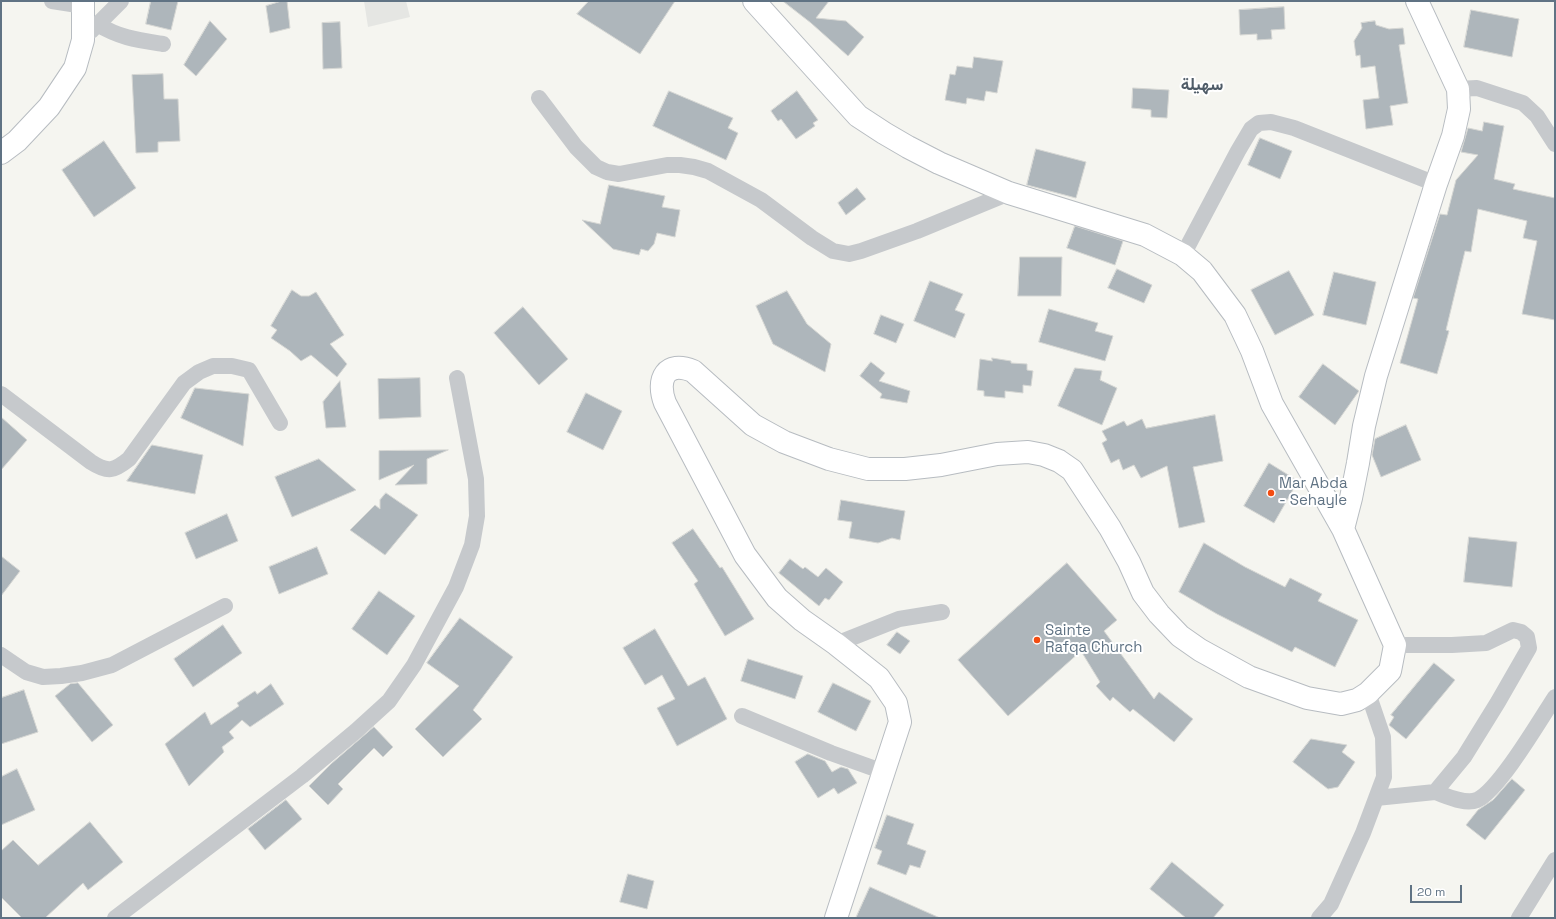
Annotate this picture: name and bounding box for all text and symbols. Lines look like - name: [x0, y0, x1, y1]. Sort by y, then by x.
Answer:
- district label: سهيلة: [1181, 75, 1223, 95]
- place label: Mar Abda - Sehayle: [1279, 475, 1348, 510]
- marker: Mar Abda - Sehayle: [1266, 488, 1276, 498]
- place label: Sainte Rafqa Church: [1045, 622, 1142, 657]
- marker: Sainte Rafqa Church: [1032, 635, 1042, 645]
- scale bar: [1412, 877, 1464, 903]
- text: 20 m: [1417, 884, 1445, 900]

